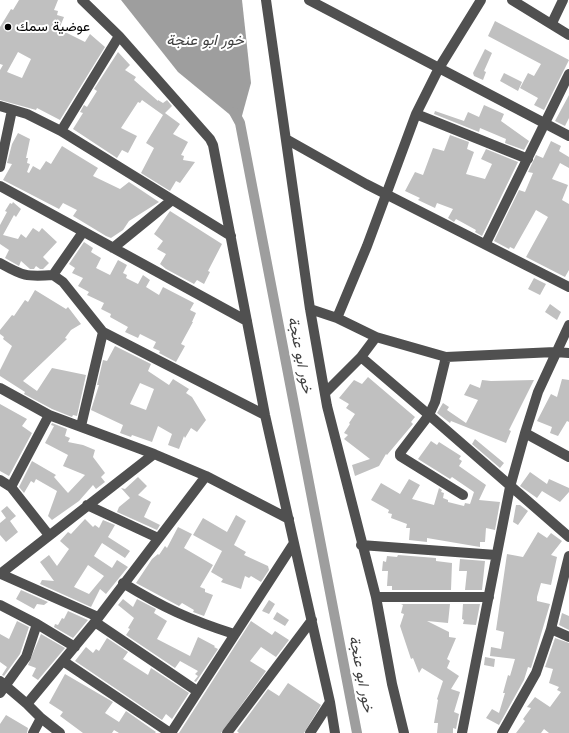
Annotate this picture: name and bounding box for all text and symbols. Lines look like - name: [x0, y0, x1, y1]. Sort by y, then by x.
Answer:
- place label: عوضية سمك: [16, 19, 90, 35]
- marker: عوضية سمك: [3, 22, 13, 32]
- water label: خور ابو عنجة: [166, 32, 244, 50]
- water label: خور ابو عنجة: [284, 315, 316, 395]
- water label: خور ابو عنجة: [345, 634, 377, 714]

